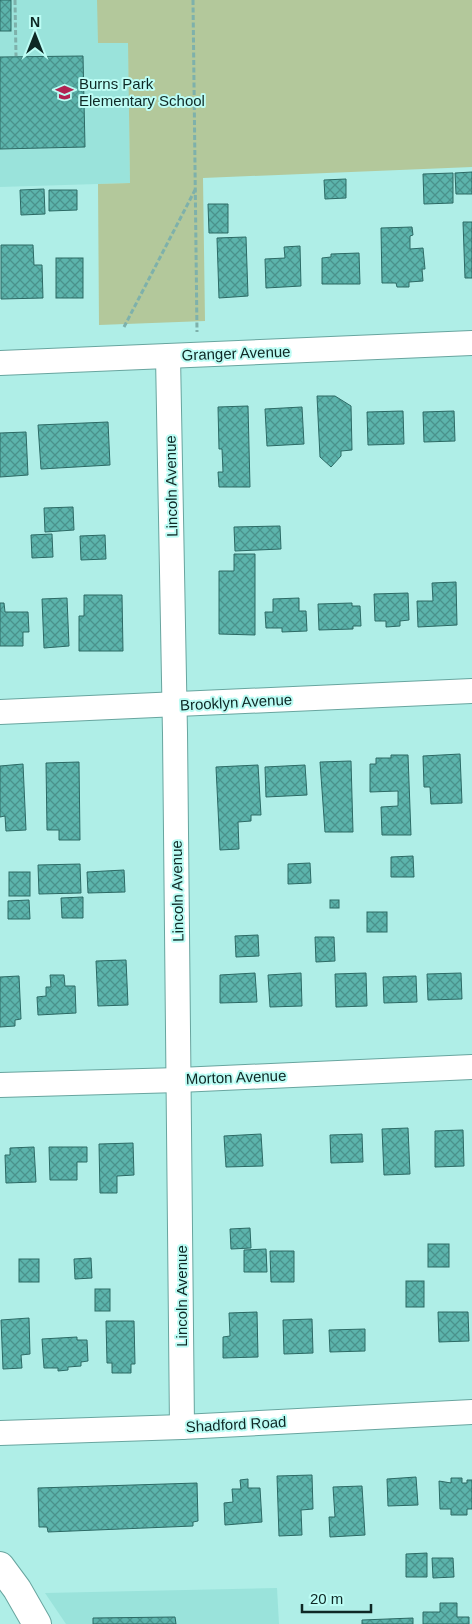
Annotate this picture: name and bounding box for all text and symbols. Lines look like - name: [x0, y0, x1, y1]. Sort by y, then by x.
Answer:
- north arrow: [10, 10, 60, 60]
- text: N: [30, 14, 40, 30]
- place label: Burns Park Elementary School: [79, 75, 205, 109]
- school or university icon: Burns Park Elementary School: [55, 82, 75, 102]
- street label: Granger Avenue: [181, 343, 291, 363]
- street label: Lincoln Avenue: [162, 435, 180, 537]
- street label: Brooklyn Avenue: [179, 691, 293, 713]
- street label: Lincoln Avenue: [168, 840, 186, 942]
- street label: Morton Avenue: [185, 1067, 287, 1087]
- street label: Lincoln Avenue: [173, 1245, 190, 1347]
- street label: Shadford Road: [185, 1413, 287, 1435]
- scale bar: [302, 1582, 371, 1614]
- text: 20 m: [310, 1590, 343, 1607]

